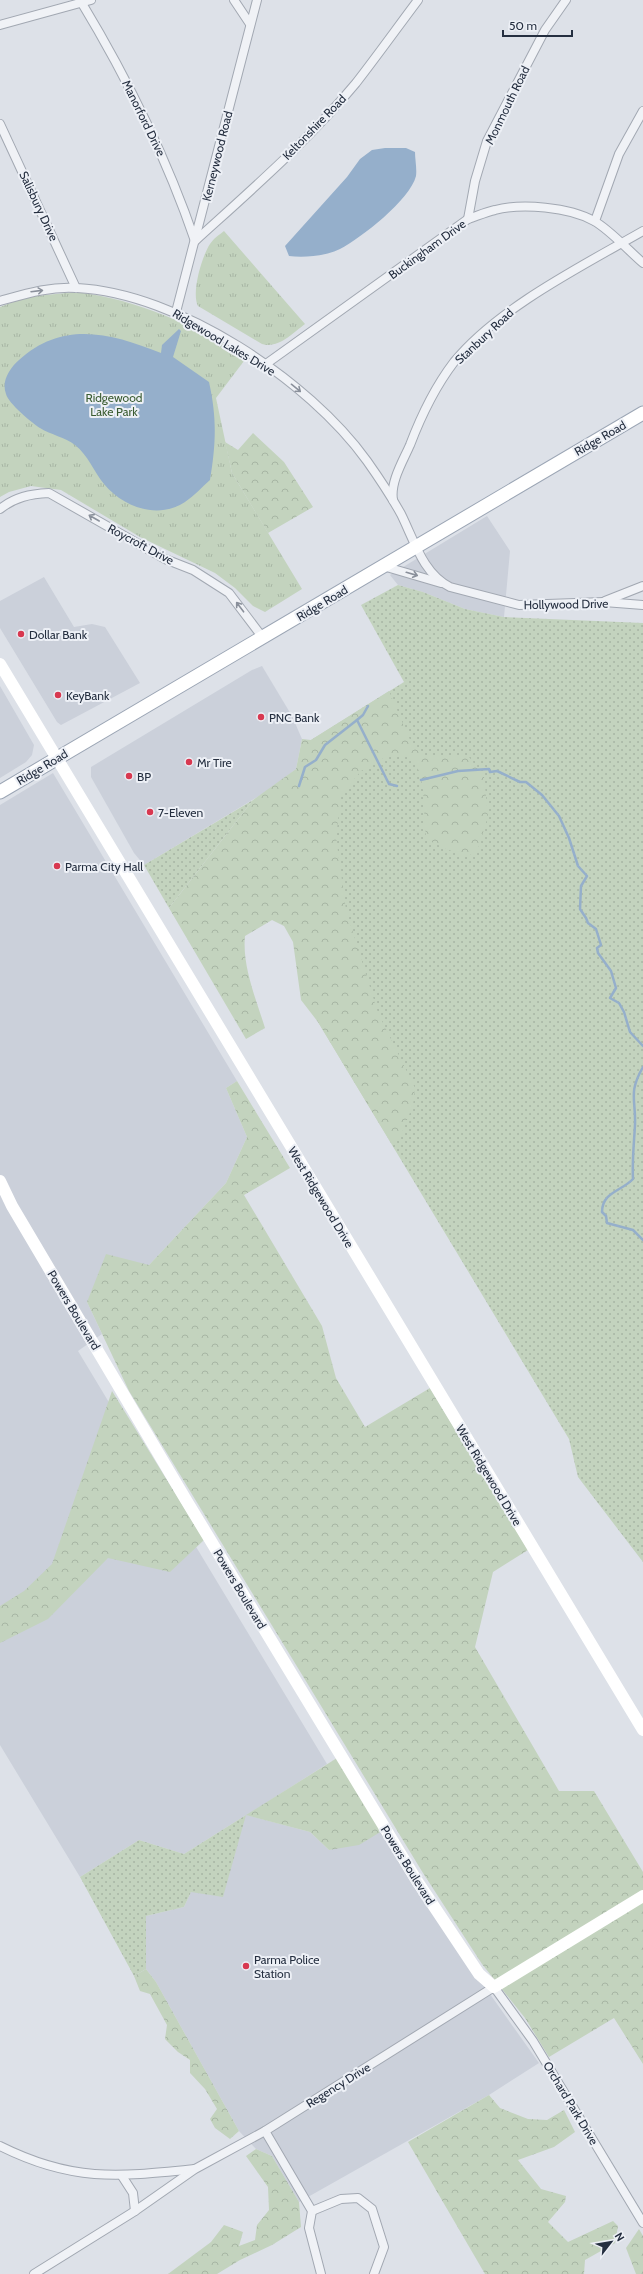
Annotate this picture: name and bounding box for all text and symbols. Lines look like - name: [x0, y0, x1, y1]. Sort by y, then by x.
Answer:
- scale bar: [503, 12, 572, 38]
- text: 50 m: [509, 18, 537, 33]
- street label: Monmouth Road: [481, 63, 533, 147]
- street label: Manorford Drive: [119, 77, 169, 159]
- street label: Keltonshire Road: [279, 91, 349, 163]
- street label: Kerneywood Road: [199, 109, 235, 203]
- street label: Salisbury Drive: [16, 169, 62, 243]
- street label: Buckingham Drive: [385, 216, 469, 282]
- one-way arrow: [31, 287, 44, 295]
- street label: Ridgewood Lakes Drive: [170, 305, 278, 379]
- street label: Stanbury Road: [452, 305, 516, 367]
- one-way arrow: [290, 383, 301, 392]
- park label: Ridgewood Lake Park: [86, 390, 142, 419]
- street label: Ridge Road: [571, 417, 629, 459]
- one-way arrow: [88, 514, 100, 522]
- street label: Roycroft Drive: [105, 520, 177, 568]
- one-way arrow: [405, 571, 418, 578]
- street label: Ridge Road: [294, 582, 350, 624]
- street label: Hollywood Drive: [524, 596, 608, 612]
- one-way arrow: [235, 602, 244, 613]
- place label: Dollar Bank: [29, 627, 88, 642]
- marker: Dollar Bank: [16, 629, 26, 639]
- place label: KeyBank: [66, 688, 110, 703]
- marker: KeyBank: [53, 690, 63, 700]
- place label: PNC Bank: [269, 710, 320, 725]
- marker: PNC Bank: [256, 712, 266, 722]
- street label: Ridge Road: [14, 746, 70, 788]
- place label: Mr Tire: [197, 755, 232, 770]
- marker: Mr Tire: [184, 757, 194, 767]
- place label: BP: [137, 769, 151, 784]
- marker: BP: [124, 771, 134, 781]
- place label: 7-Eleven: [158, 805, 203, 820]
- marker: 7-Eleven: [145, 807, 155, 817]
- place label: Parma City Hall: [65, 859, 143, 874]
- marker: Parma City Hall: [52, 861, 62, 871]
- street label: West Ridgewood Drive: [285, 1144, 357, 1250]
- street label: Powers Boulevard: [44, 1267, 104, 1353]
- street label: West Ridgewood Drive: [453, 1422, 525, 1528]
- street label: Powers Boulevard: [210, 1546, 270, 1632]
- street label: Powers Boulevard: [378, 1823, 438, 1907]
- place label: Parma Police Station: [254, 1952, 319, 1981]
- marker: Parma Police Station: [241, 1961, 251, 1971]
- street label: Regency Drive: [303, 2059, 373, 2111]
- street label: Orchard Park Drive: [540, 2059, 602, 2147]
- north arrow: [591, 2222, 631, 2262]
- text: N: [612, 2230, 628, 2244]

